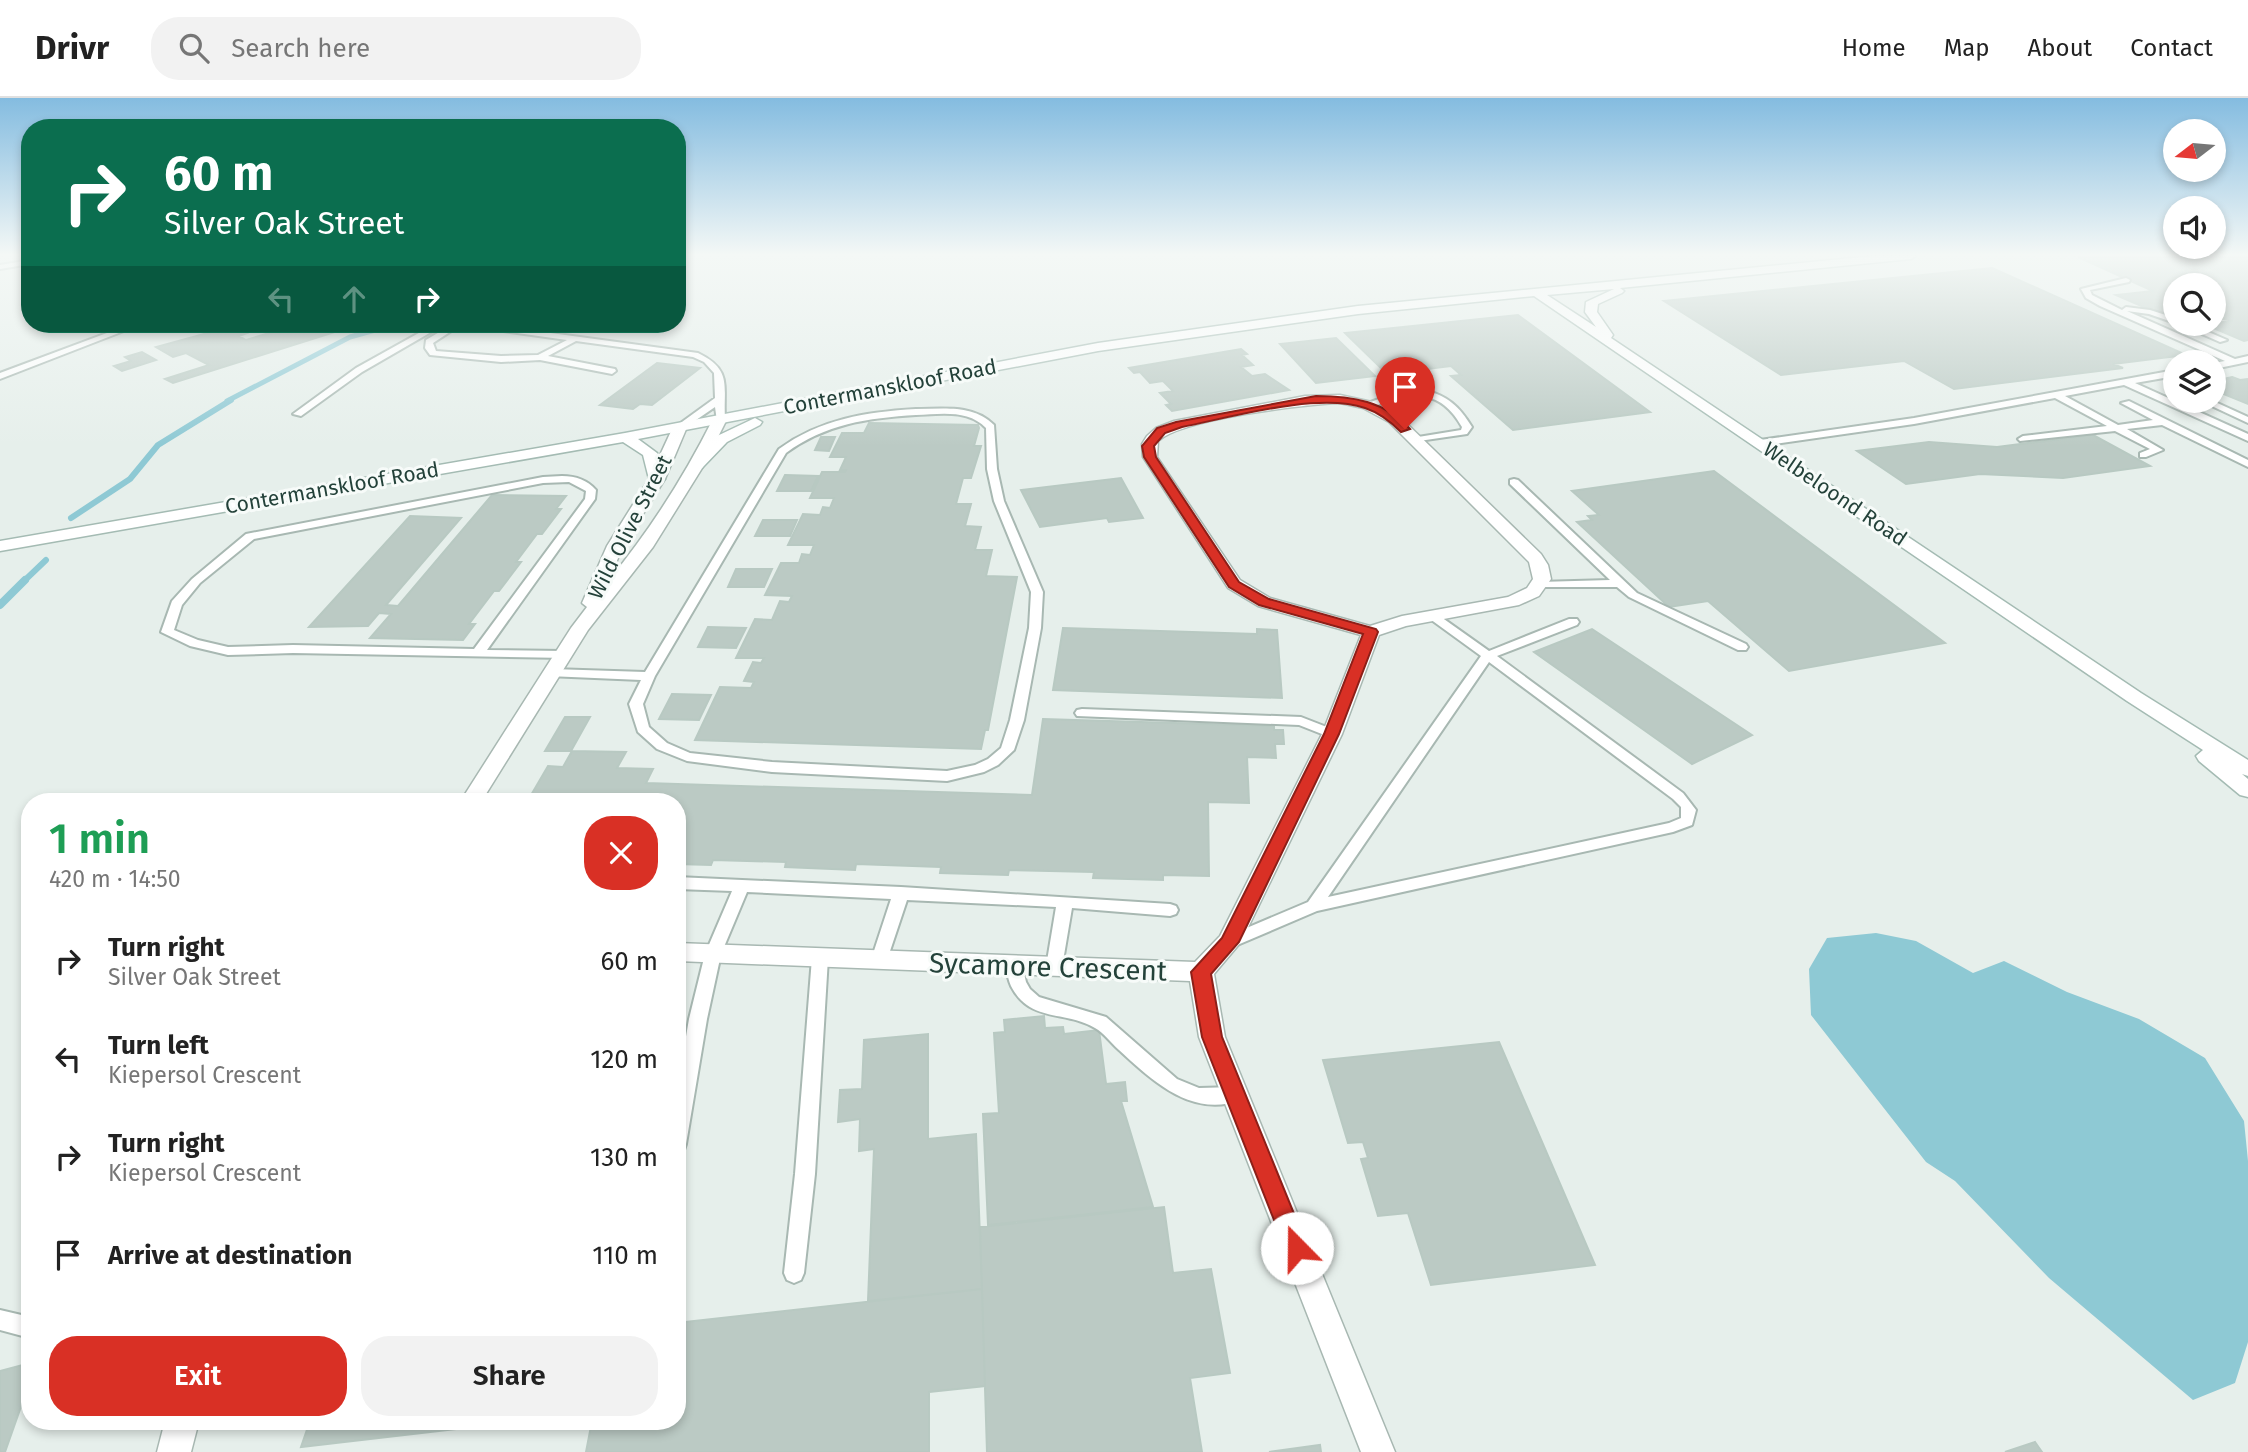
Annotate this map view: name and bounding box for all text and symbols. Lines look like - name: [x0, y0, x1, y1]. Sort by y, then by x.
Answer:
- search box: [151, 17, 641, 80]
- text: Drivr: [35, 28, 109, 68]
- icon: search: [175, 29, 213, 67]
- text: Search here: [231, 33, 370, 64]
- text: Home: [1842, 34, 1906, 62]
- text: Map: [1944, 34, 1990, 62]
- text: About: [2028, 34, 2092, 62]
- text: Contact: [2130, 34, 2213, 62]
- north arrow: [2163, 119, 2226, 182]
- map controls: [2163, 119, 2226, 413]
- text: 60 m: [164, 144, 273, 203]
- icon: right: [49, 147, 140, 238]
- button: sound: [2163, 196, 2226, 259]
- text: Silver Oak Street: [164, 204, 404, 242]
- button: search: [2163, 273, 2226, 336]
- icon: left: [262, 280, 300, 318]
- icon: ahead: [335, 280, 373, 318]
- icon: right: [408, 280, 446, 318]
- button: layers: [2163, 350, 2226, 413]
- street label: Contermanskloof Road: [781, 354, 999, 420]
- pin: [1375, 357, 1435, 429]
- icon: arrive: [1386, 368, 1424, 406]
- street label: Welbeloond Road: [1758, 436, 1912, 552]
- street label: Wild Olive Street: [582, 450, 678, 603]
- street label: Contermanskloof Road: [223, 456, 441, 520]
- text: 1 min: [49, 814, 150, 864]
- button: close: [584, 816, 658, 890]
- text: 420 m · 14:50: [49, 865, 181, 893]
- text: Turn right: [108, 932, 225, 963]
- icon: right: [49, 942, 87, 980]
- text: 60 m: [600, 946, 658, 977]
- street label: Sycamore Crescent: [928, 946, 1168, 988]
- text: Silver Oak Street: [108, 963, 281, 991]
- text: Turn left: [108, 1030, 209, 1061]
- icon: left: [49, 1040, 87, 1078]
- text: 120 m: [590, 1044, 658, 1075]
- text: Kiepersol Crescent: [108, 1061, 301, 1089]
- text: Turn right: [108, 1128, 225, 1159]
- icon: right: [49, 1138, 87, 1176]
- text: 130 m: [590, 1142, 658, 1173]
- text: Kiepersol Crescent: [108, 1159, 301, 1187]
- position arrow: [1260, 1211, 1334, 1285]
- icon: arrive: [49, 1236, 87, 1274]
- text: Arrive at destination: [108, 1240, 352, 1271]
- text: 110 m: [592, 1240, 658, 1271]
- button: Exit: [49, 1336, 347, 1416]
- button: Share: [361, 1336, 658, 1416]

